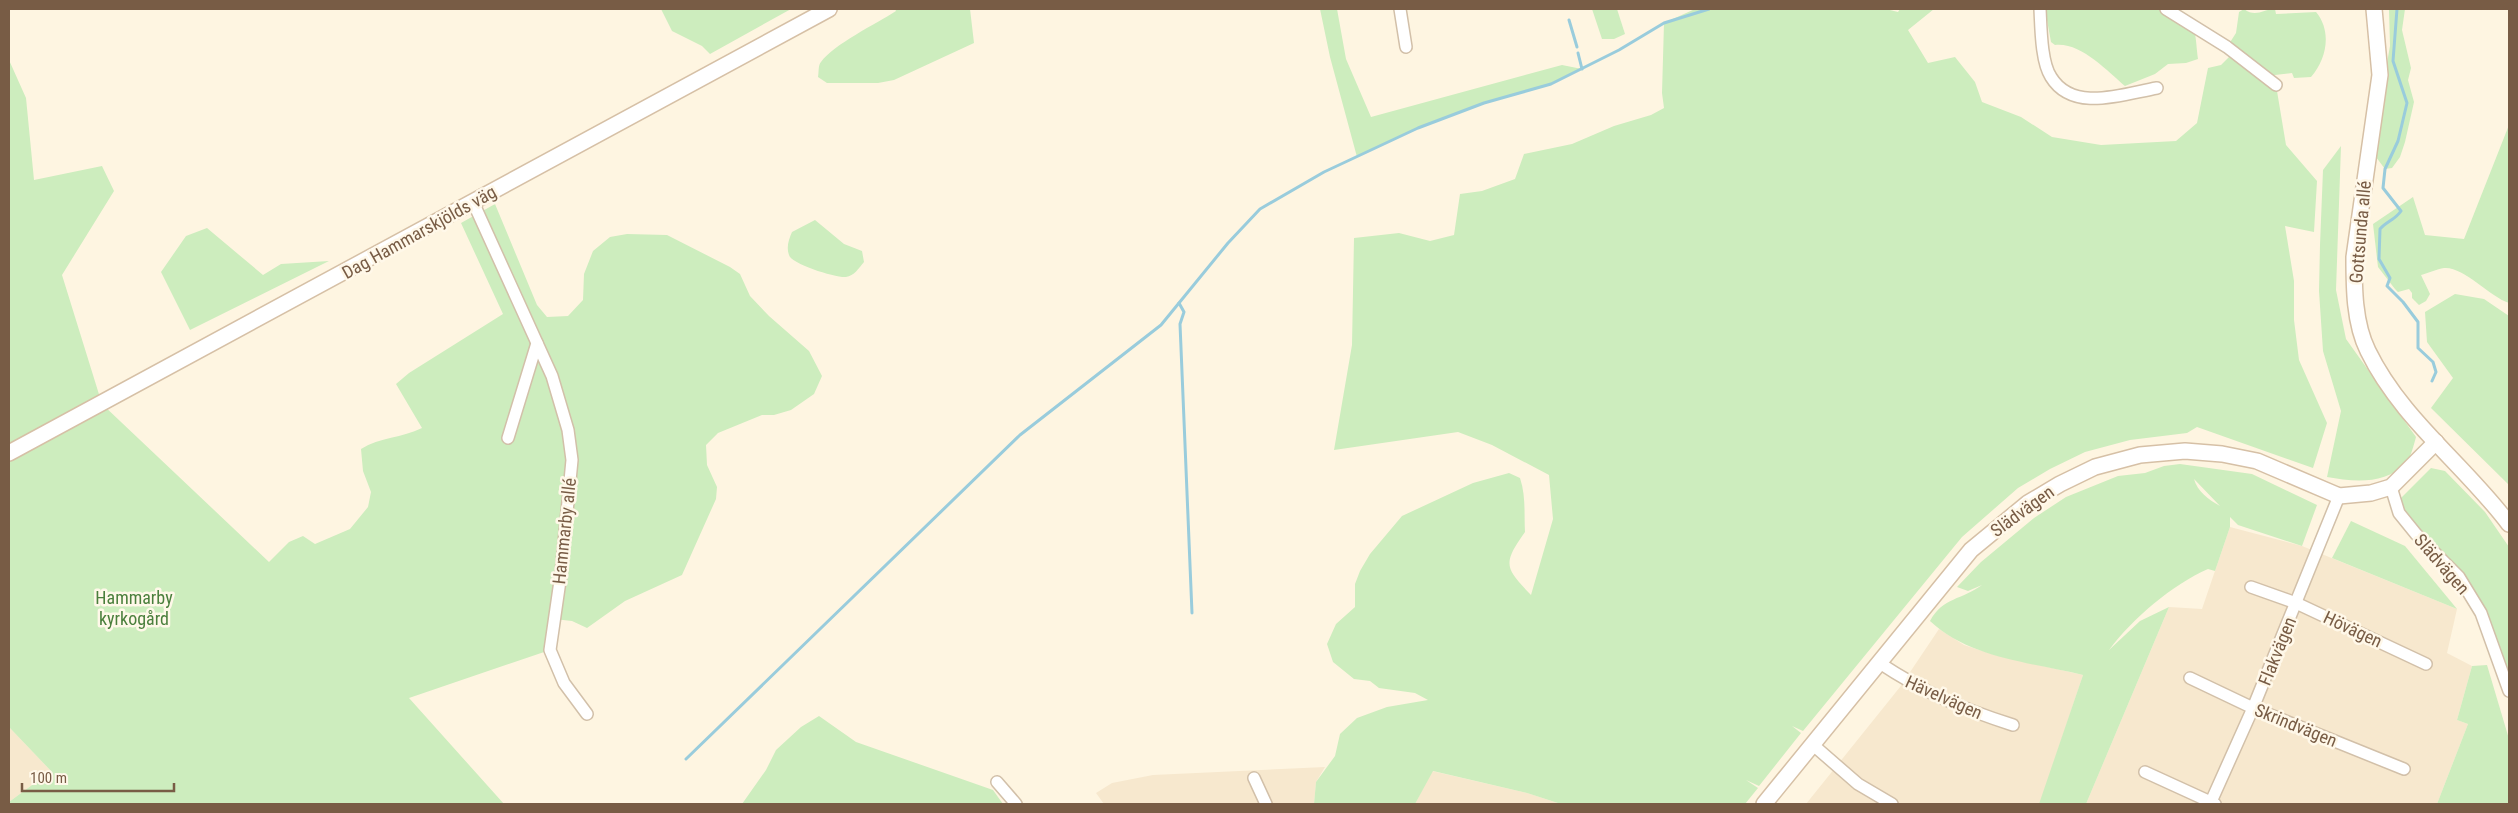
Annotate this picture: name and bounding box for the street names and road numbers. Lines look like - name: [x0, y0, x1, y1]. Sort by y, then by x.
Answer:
- street label: Gottsunda allé: [2345, 180, 2375, 284]
- street label: Dag Hammarskjölds väg: [338, 181, 500, 283]
- street label: Hammarby allé: [548, 477, 580, 585]
- street label: Slädvägen: [1986, 481, 2058, 541]
- street label: Slädvägen: [2410, 529, 2474, 599]
- street label: Hövägen: [2320, 606, 2386, 652]
- street label: Flakvägen: [2254, 614, 2300, 688]
- street label: Hävelvägen: [1902, 671, 1986, 723]
- street label: Skrindvägen: [2252, 699, 2340, 751]

